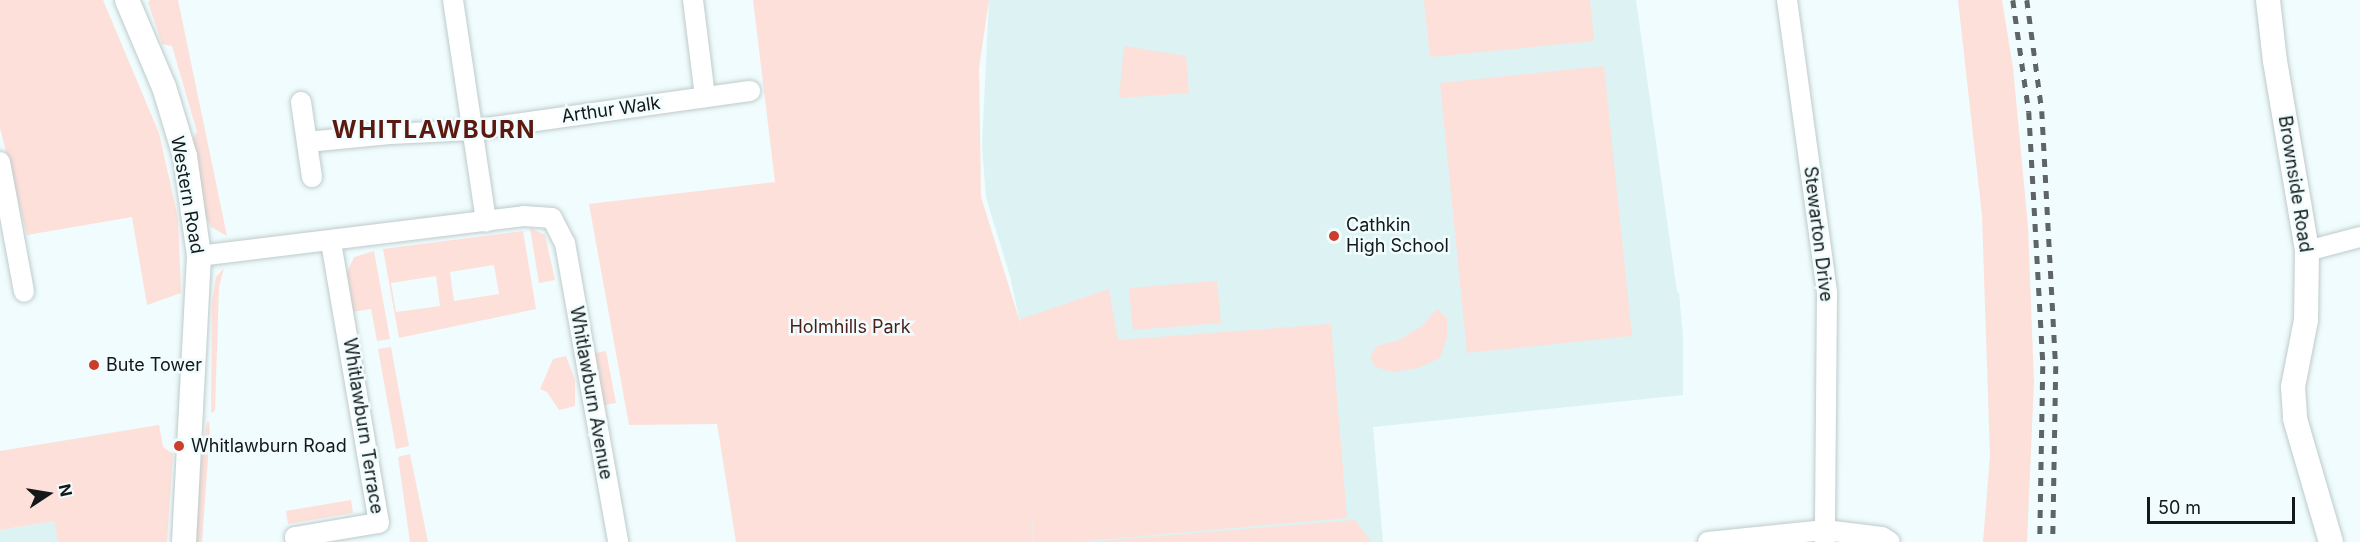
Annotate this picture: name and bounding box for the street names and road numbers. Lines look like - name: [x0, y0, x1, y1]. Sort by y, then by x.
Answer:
- street label: Arthur Walk: [560, 92, 662, 128]
- street label: Brownside Road: [2274, 114, 2316, 254]
- street label: Western Road: [166, 134, 208, 256]
- street label: Stewarton Drive: [1799, 165, 1837, 303]
- street label: Whitlawburn Avenue: [565, 305, 617, 481]
- street label: Whitlawburn Terrace: [338, 337, 388, 515]

